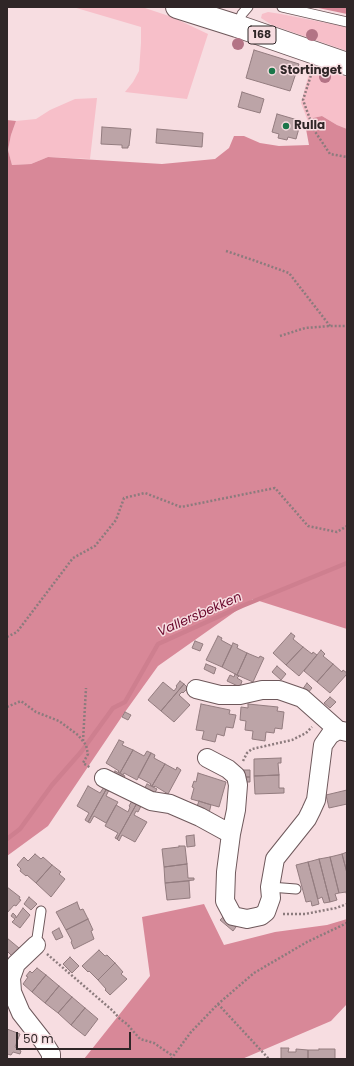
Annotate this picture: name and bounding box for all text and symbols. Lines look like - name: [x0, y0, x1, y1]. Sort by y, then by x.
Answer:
- road number: 168: [248, 26, 276, 44]
- place label: Stortinget: [280, 64, 342, 78]
- marker: Stortinget: [267, 66, 277, 76]
- place label: Rulla: [294, 119, 325, 133]
- marker: Rulla: [281, 121, 291, 131]
- water label: Vallersbekken: [156, 590, 244, 640]
- scale bar: [18, 1024, 133, 1050]
- text: 50 m: [23, 1030, 54, 1047]

